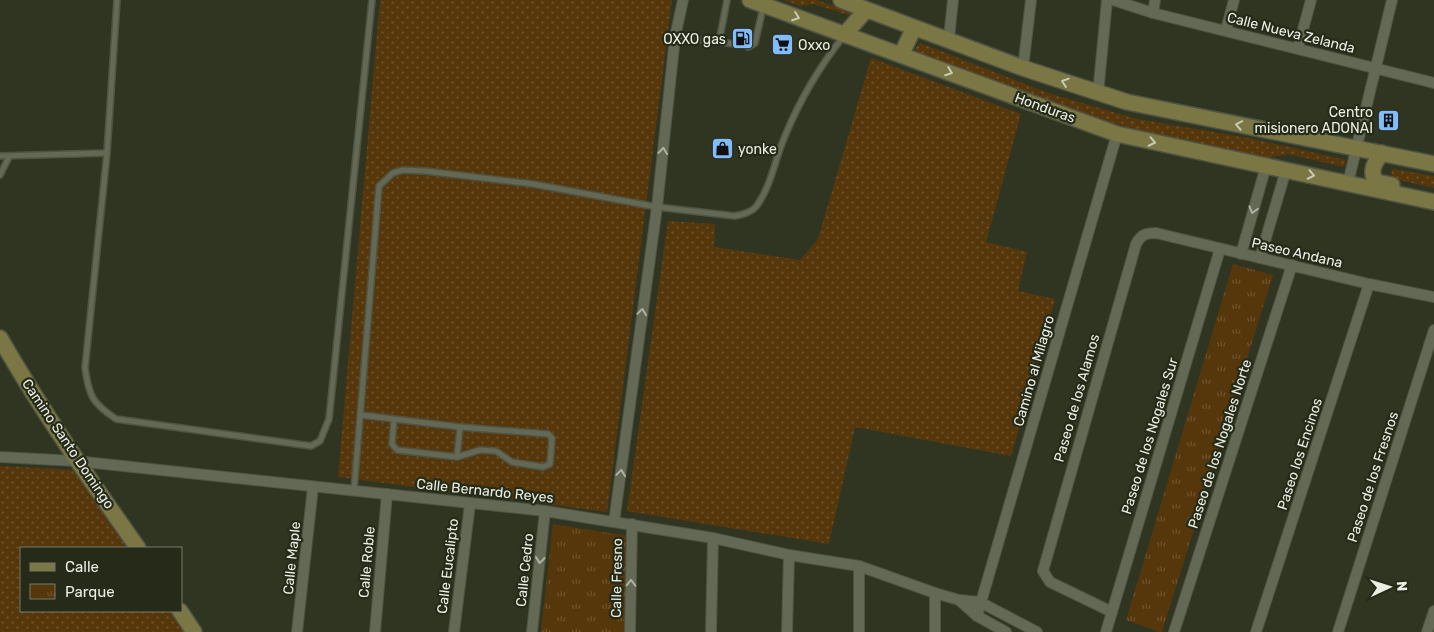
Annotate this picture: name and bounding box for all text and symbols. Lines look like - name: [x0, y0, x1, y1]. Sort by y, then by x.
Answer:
- street label: Calle Nueva Zelanda: [1225, 9, 1357, 57]
- one-way arrow: [791, 11, 800, 21]
- fuel station icon: OXXO gas: [730, 27, 754, 51]
- place label: OXXO gas: [663, 31, 726, 48]
- supermarket icon: Oxxo: [770, 33, 794, 57]
- place label: Oxxo: [798, 37, 830, 54]
- one-way arrow: [944, 66, 953, 76]
- one-way arrow: [1061, 78, 1070, 88]
- street label: Honduras: [1012, 89, 1078, 127]
- place label: Centro misionero ADONAI: [1255, 104, 1373, 137]
- building icon: Centro misionero ADONAI: [1377, 108, 1401, 132]
- one-way arrow: [1235, 120, 1244, 130]
- one-way arrow: [1148, 136, 1156, 147]
- shop icon: yonke: [710, 137, 734, 161]
- place label: yonke: [738, 141, 777, 158]
- one-way arrow: [657, 147, 668, 155]
- one-way arrow: [1306, 170, 1315, 180]
- one-way arrow: [1249, 205, 1259, 213]
- street label: Paseo Andana: [1250, 234, 1344, 272]
- one-way arrow: [637, 308, 647, 317]
- street label: Camino al Milagro: [1010, 314, 1058, 428]
- street label: Paseo de los Alamos: [1051, 332, 1103, 464]
- street label: Paseo de los Nogales Sur: [1118, 355, 1182, 516]
- street label: Paseo de los Nogales Norte: [1185, 357, 1255, 531]
- street label: Camino Santo Domingo: [18, 376, 118, 512]
- street label: Paseo los Encinos: [1274, 396, 1326, 512]
- street label: Paseo de los Fresnos: [1344, 409, 1402, 545]
- one-way arrow: [615, 469, 626, 477]
- street label: Calle Bernardo Reyes: [416, 475, 554, 507]
- street label: Calle Eucalipto: [434, 517, 462, 615]
- street label: Calle Maple: [280, 520, 304, 595]
- street label: Calle Roble: [355, 525, 379, 599]
- street label: Calle Cedro: [513, 532, 537, 608]
- street label: Calle Fresno: [608, 538, 626, 618]
- legend: [20, 547, 182, 612]
- one-way arrow: [535, 556, 546, 564]
- text: Calle: [65, 558, 99, 576]
- north arrow: [1364, 562, 1414, 612]
- one-way arrow: [625, 579, 636, 587]
- text: N: [1393, 581, 1410, 592]
- text: Parque: [65, 583, 115, 601]

